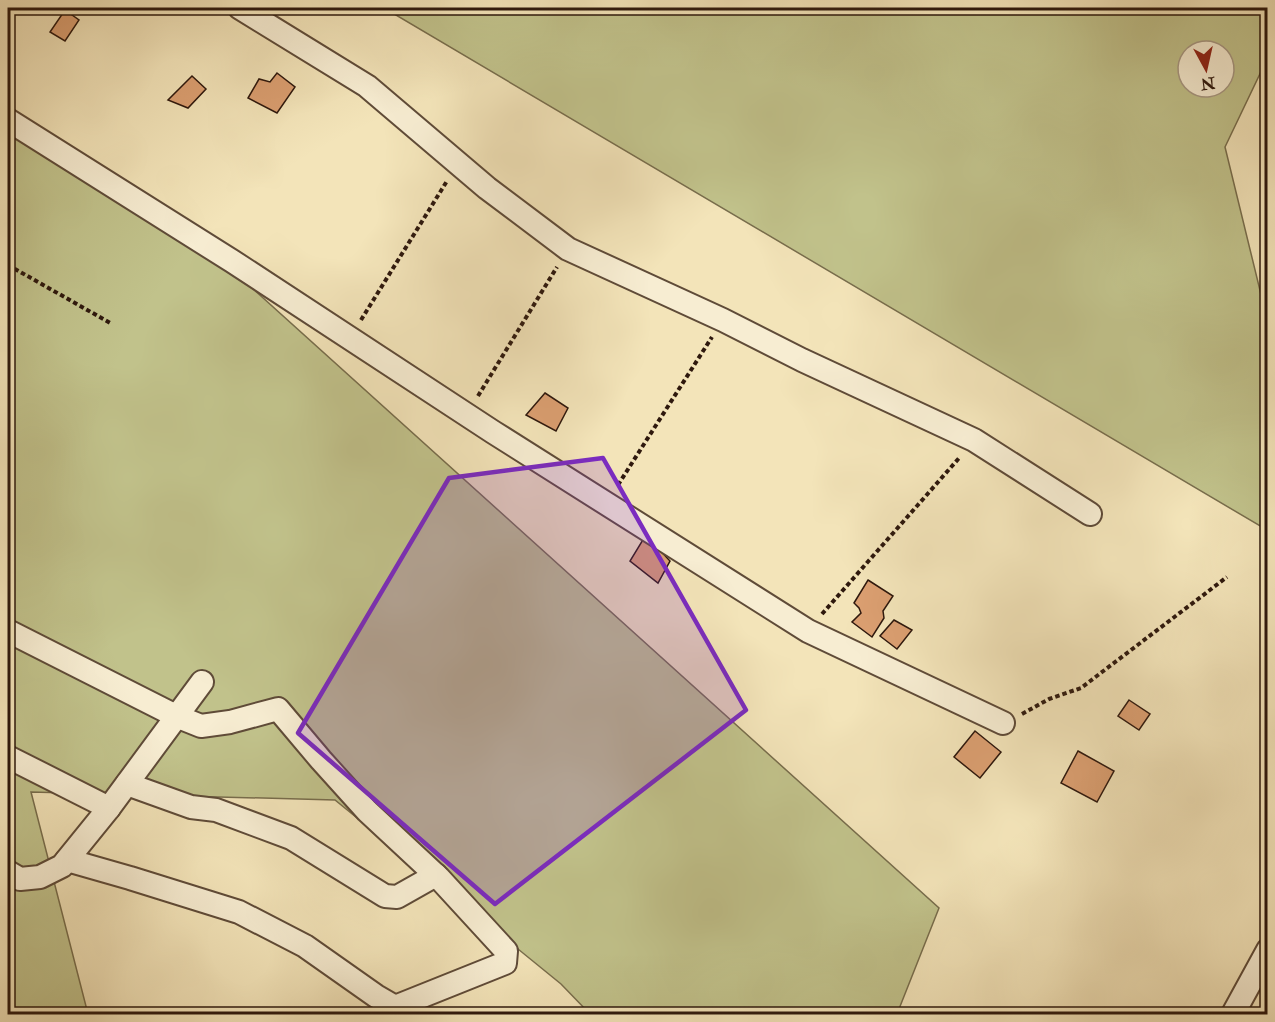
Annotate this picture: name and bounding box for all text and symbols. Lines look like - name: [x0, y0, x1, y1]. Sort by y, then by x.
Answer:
- north arrow: [1176, 39, 1236, 99]
- text: N: [1199, 72, 1217, 94]

